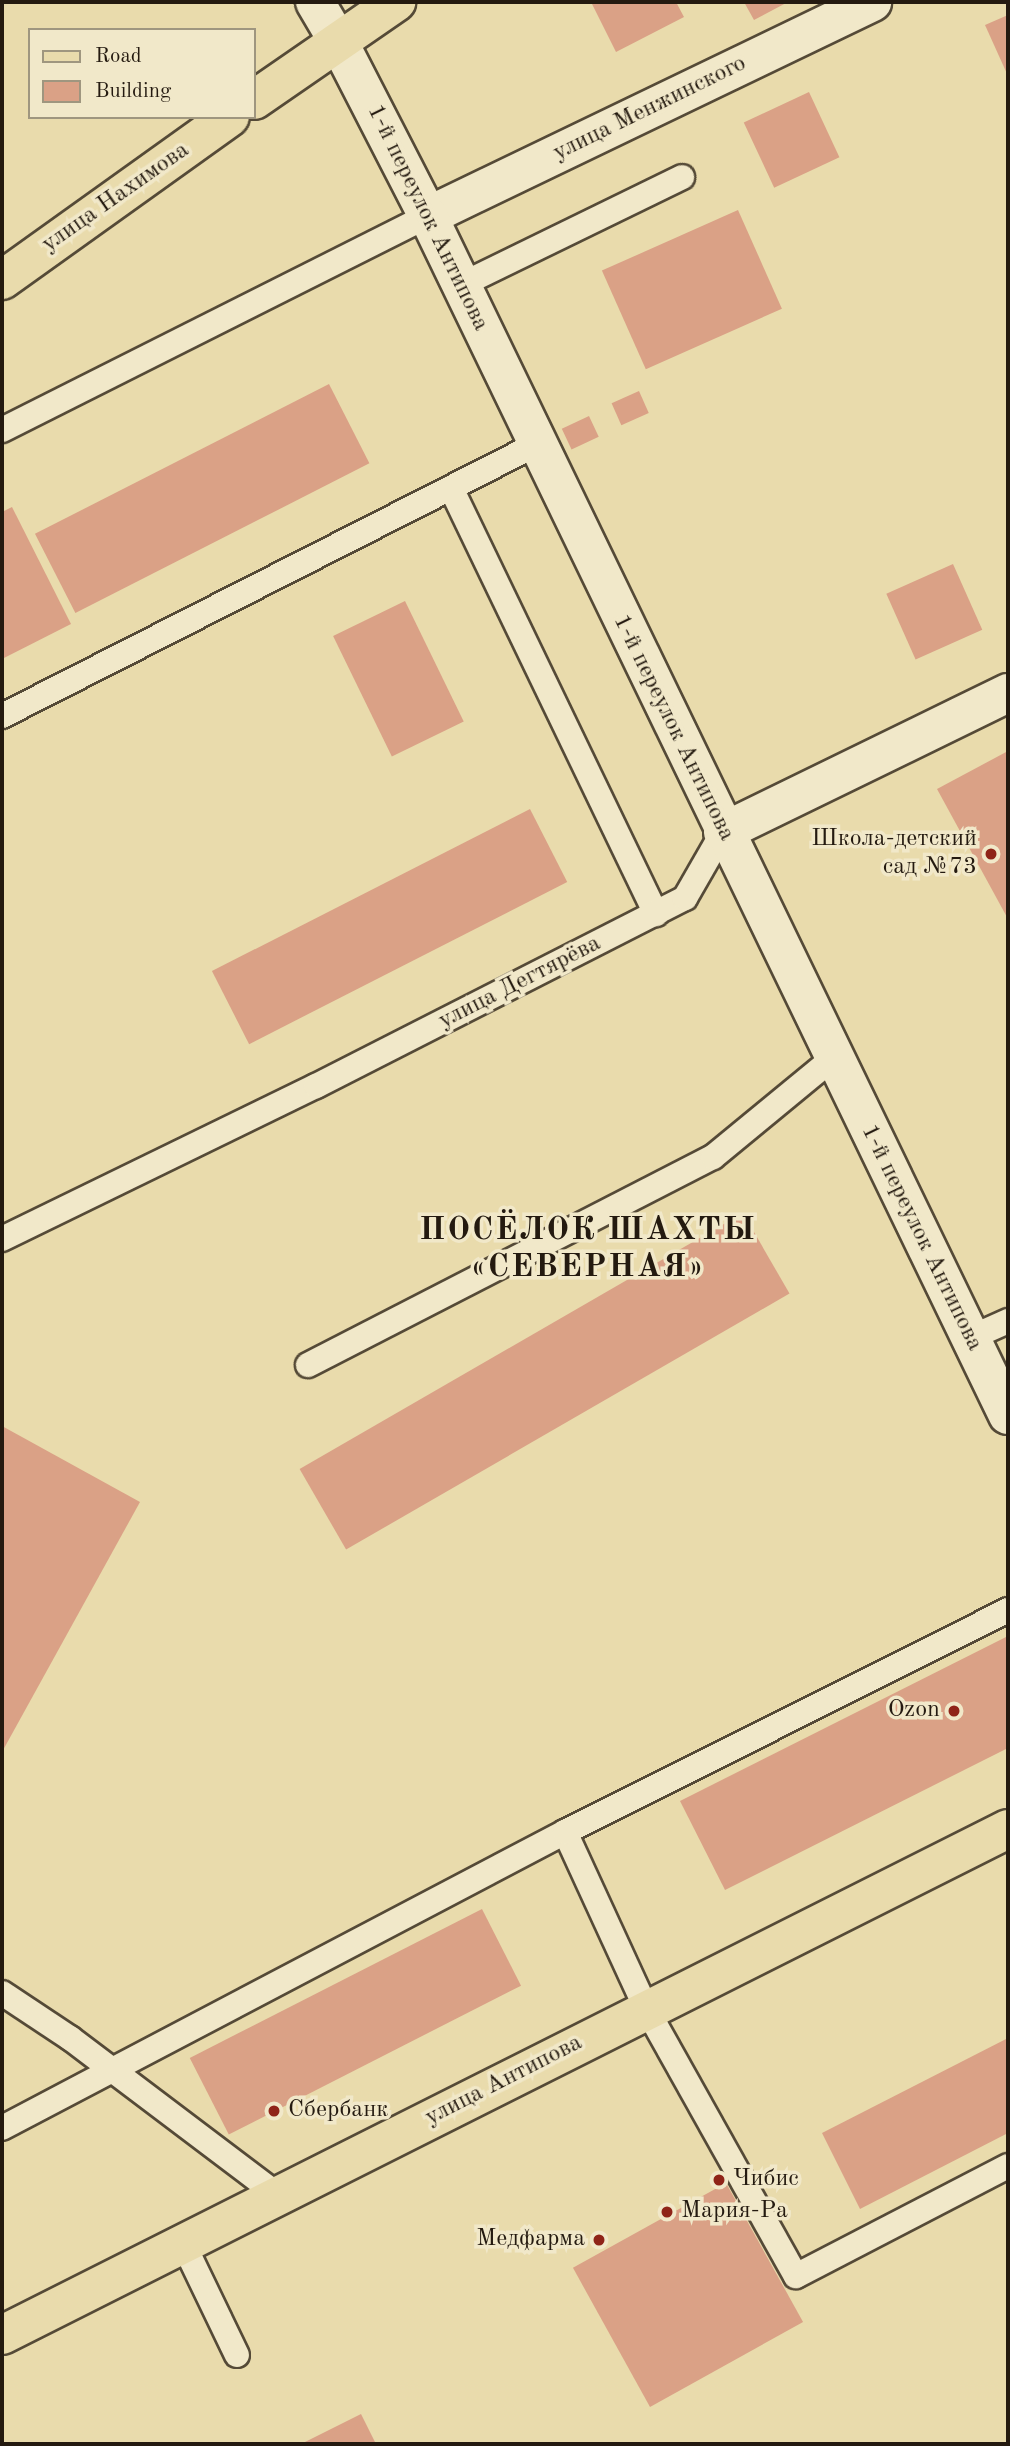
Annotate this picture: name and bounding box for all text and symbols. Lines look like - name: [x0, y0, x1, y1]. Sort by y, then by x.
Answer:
- legend: [28, 28, 256, 119]
- text: Road: [95, 46, 142, 67]
- street label: улица Менжинского: [549, 50, 751, 168]
- text: Building: [95, 81, 171, 102]
- street label: 1-й переулок Антипова: [360, 100, 494, 336]
- street label: улица Нахимова: [37, 136, 195, 260]
- street label: 1-й переулок Антипова: [606, 610, 740, 846]
- place label: Школа-детский сад №73: [811, 826, 977, 882]
- marker: Школа-детский сад №73: [983, 846, 999, 862]
- street label: улица Дегтярёва: [434, 930, 606, 1036]
- street label: 1-й переулок Антипова: [854, 1120, 988, 1356]
- district label: ПОСЁЛОК ШАХТЫ «СЕВЕРНАЯ»: [421, 1213, 755, 1288]
- place label: Ozon: [888, 1697, 940, 1725]
- marker: Ozon: [946, 1703, 962, 1719]
- street label: улица Антипова: [421, 2029, 587, 2133]
- place label: Сбербанк: [288, 2097, 388, 2125]
- marker: Сбербанк: [266, 2103, 282, 2119]
- place label: Чибис: [733, 2166, 799, 2194]
- marker: Чибис: [711, 2172, 727, 2188]
- place label: Мария-Ра: [681, 2198, 788, 2226]
- marker: Мария-Ра: [659, 2204, 675, 2220]
- place label: Медфарма: [476, 2226, 585, 2254]
- marker: Медфарма: [591, 2232, 607, 2248]

